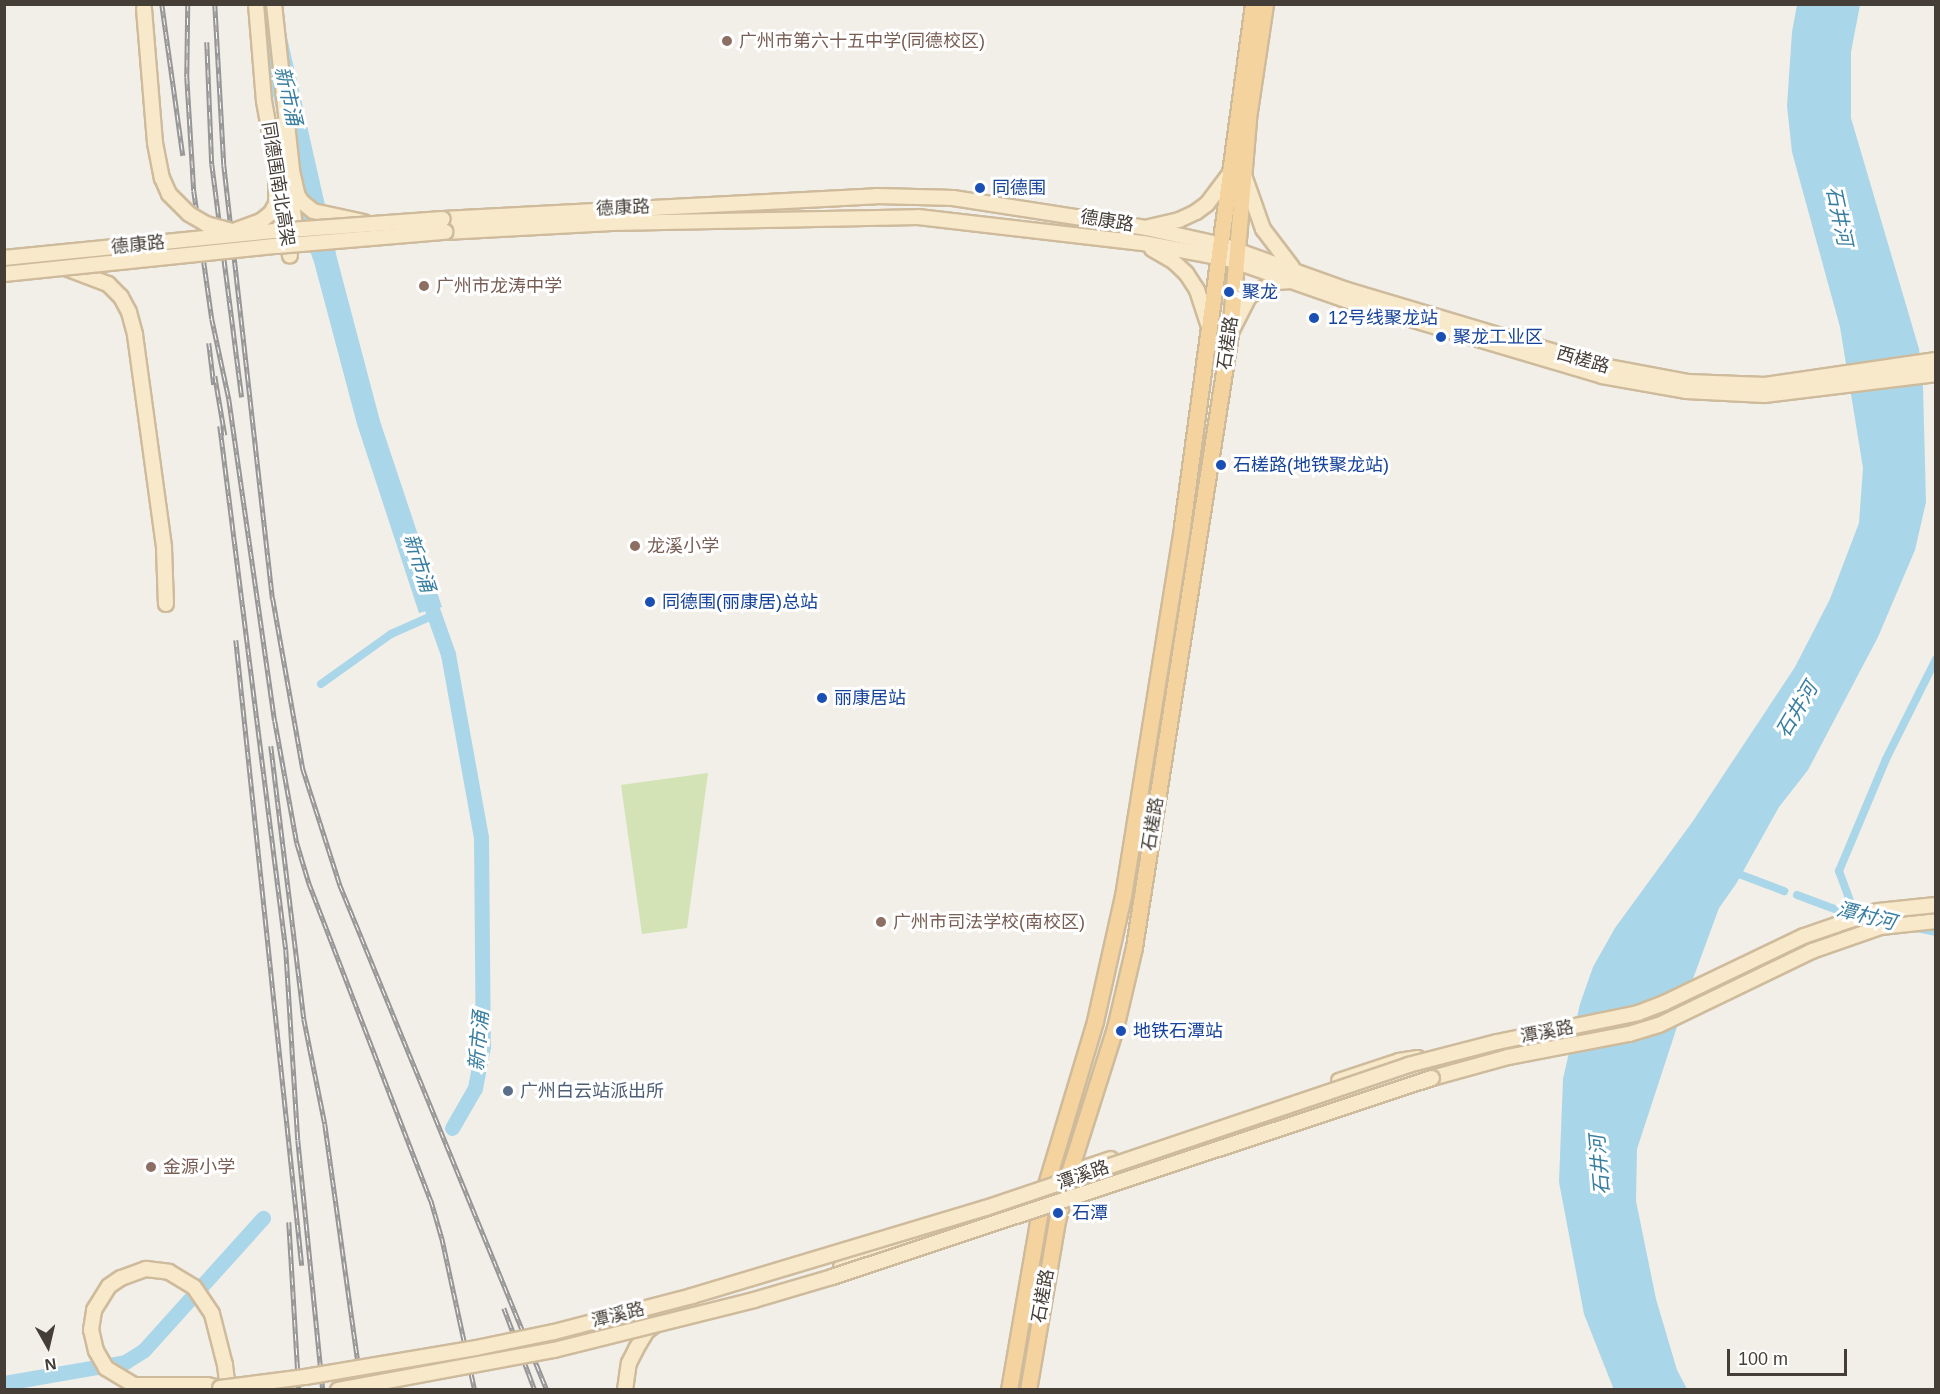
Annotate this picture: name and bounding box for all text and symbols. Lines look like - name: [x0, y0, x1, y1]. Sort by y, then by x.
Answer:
- place label: 广州市第六十五中学(同德校区): [739, 30, 985, 52]
- marker: 广州市第六十五中学(同德校区): [720, 34, 734, 48]
- water label: 新市涌: [270, 64, 306, 128]
- street label: 同德围南北高架: [257, 120, 299, 248]
- place label: 同德围: [992, 177, 1046, 199]
- marker: 同德围: [973, 181, 987, 195]
- water label: 石井河: [1821, 184, 1857, 248]
- street label: 德康路: [595, 196, 651, 220]
- street label: 德康路: [1079, 206, 1135, 236]
- street label: 德康路: [110, 231, 166, 259]
- place label: 广州市龙涛中学: [436, 275, 562, 297]
- marker: 广州市龙涛中学: [417, 279, 431, 293]
- place label: 聚龙: [1242, 281, 1278, 303]
- marker: 聚龙: [1220, 283, 1238, 301]
- place label: 12号线聚龙站: [1328, 307, 1438, 329]
- marker: 12号线聚龙站: [1305, 309, 1323, 327]
- street label: 石槎路: [1214, 315, 1242, 371]
- place label: 聚龙工业区: [1453, 326, 1543, 348]
- marker: 聚龙工业区: [1434, 330, 1448, 344]
- street label: 西槎路: [1554, 342, 1612, 378]
- place label: 石槎路(地铁聚龙站): [1233, 454, 1389, 476]
- marker: 石槎路(地铁聚龙站): [1214, 458, 1228, 472]
- water label: 新市涌: [398, 531, 440, 595]
- place label: 龙溪小学: [647, 535, 719, 557]
- marker: 龙溪小学: [628, 539, 642, 553]
- place label: 同德围(丽康居)总站: [662, 591, 818, 613]
- marker: 同德围(丽康居)总站: [643, 595, 657, 609]
- water label: 石井河: [1771, 678, 1823, 742]
- place label: 丽康居站: [834, 687, 906, 709]
- marker: 丽康居站: [815, 691, 829, 705]
- street label: 石槎路: [1138, 796, 1168, 852]
- water label: 潭村河: [1834, 897, 1898, 935]
- place label: 广州市司法学校(南校区): [893, 911, 1085, 933]
- marker: 广州市司法学校(南校区): [874, 915, 888, 929]
- water label: 新市涌: [464, 1010, 494, 1072]
- street label: 潭溪路: [1518, 1016, 1576, 1048]
- place label: 地铁石潭站: [1133, 1020, 1223, 1042]
- marker: 地铁石潭站: [1114, 1024, 1128, 1038]
- place label: 广州白云站派出所: [520, 1080, 664, 1102]
- marker: 广州白云站派出所: [501, 1084, 515, 1098]
- water label: 石井河: [1585, 1134, 1615, 1196]
- place label: 金源小学: [163, 1156, 235, 1178]
- street label: 潭溪路: [1054, 1156, 1112, 1194]
- marker: 金源小学: [144, 1160, 158, 1174]
- place label: 石潭: [1072, 1202, 1108, 1224]
- marker: 石潭: [1049, 1204, 1067, 1222]
- street label: 石槎路: [1028, 1268, 1058, 1324]
- street label: 潭溪路: [589, 1298, 647, 1332]
- north arrow: [18, 1316, 78, 1376]
- scale bar: [1730, 1337, 1850, 1375]
- text: 100 m: [1738, 1349, 1788, 1369]
- text: N: [44, 1355, 57, 1374]

